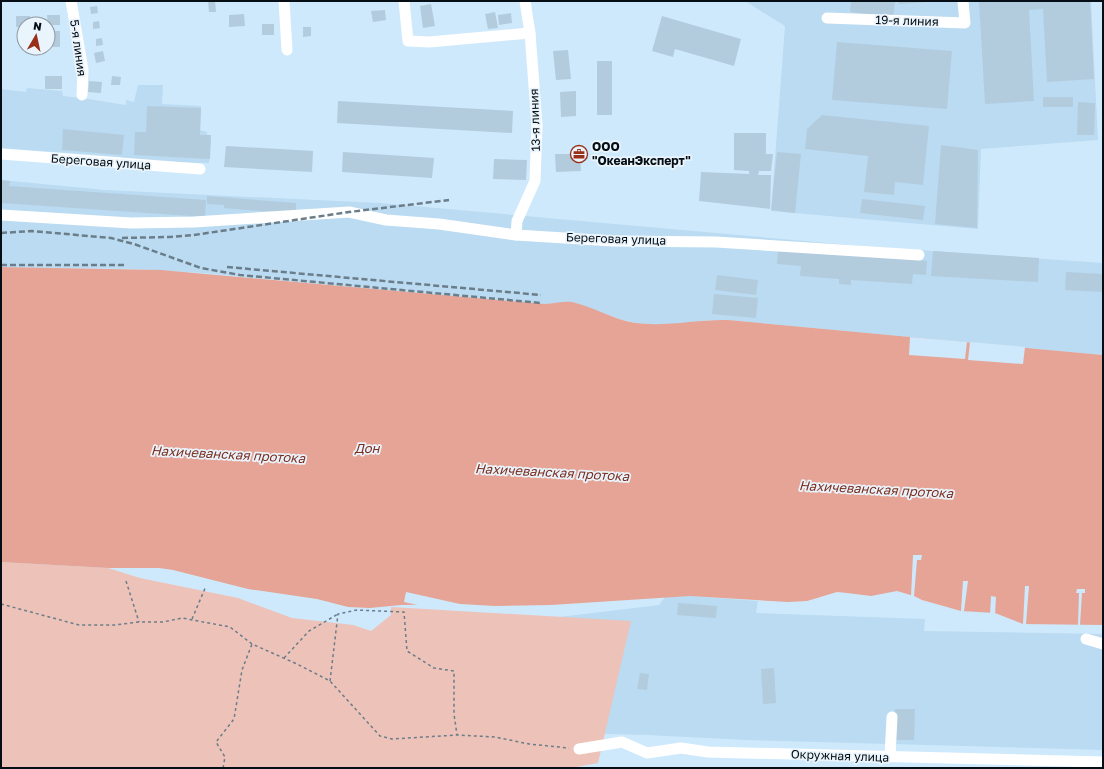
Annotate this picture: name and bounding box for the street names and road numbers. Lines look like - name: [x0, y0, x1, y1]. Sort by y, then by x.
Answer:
- street label: 19-я линия: [875, 12, 939, 29]
- street label: 5-я линия: [67, 19, 90, 77]
- street label: 13-я линия: [526, 88, 543, 152]
- street label: Береговая улица: [50, 151, 152, 172]
- street label: Береговая улица: [566, 229, 666, 248]
- street label: Окружная улица: [791, 746, 889, 765]

